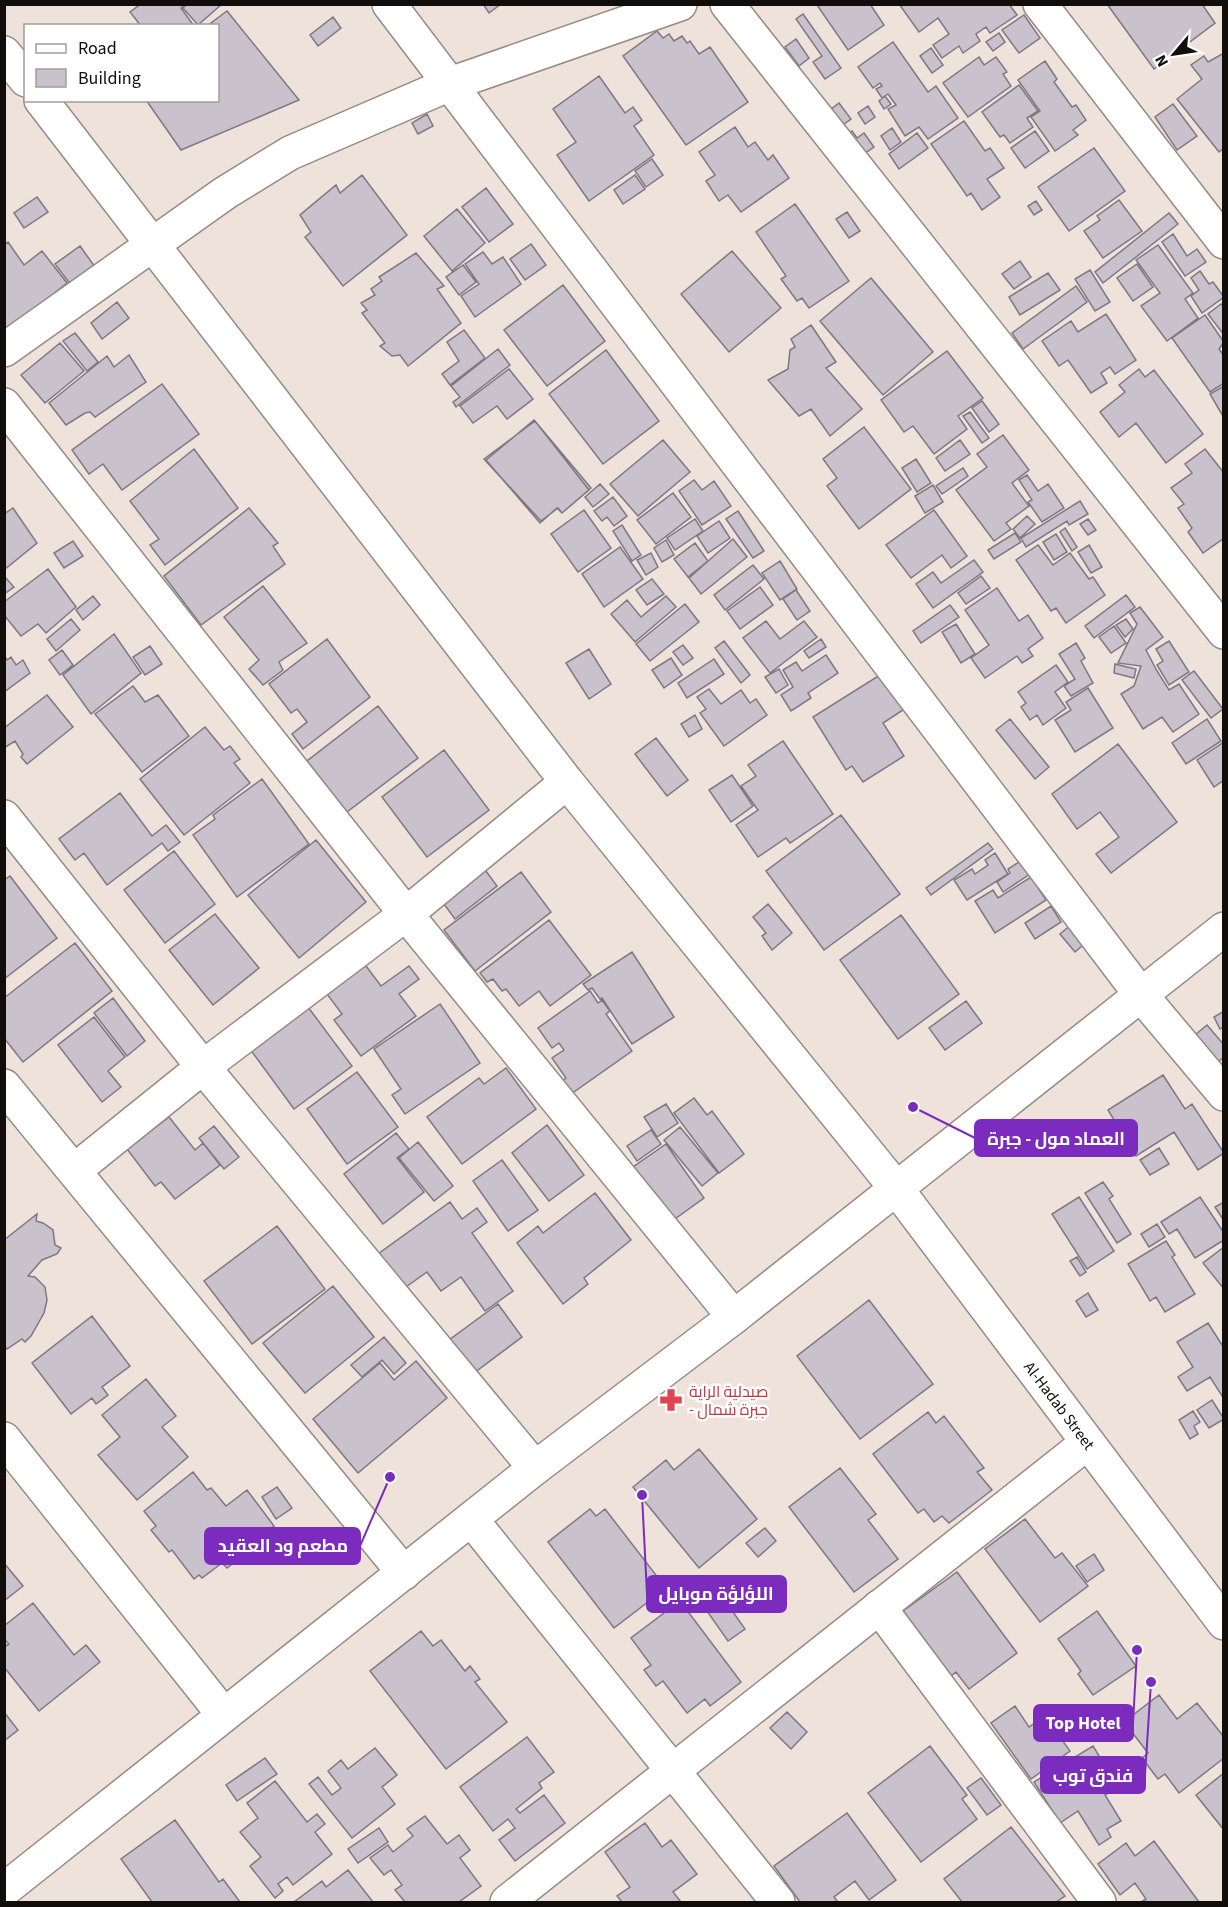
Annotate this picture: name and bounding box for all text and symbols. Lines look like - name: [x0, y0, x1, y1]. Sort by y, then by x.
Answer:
- legend: [24, 24, 219, 102]
- north arrow: [1144, 24, 1204, 84]
- text: Road: [78, 36, 117, 61]
- text: N: [1150, 51, 1174, 71]
- text: Building: [78, 66, 141, 91]
- callout: العماد مول - جبرة: [975, 1120, 1137, 1156]
- text: العماد مول - جبرة: [987, 1127, 1125, 1152]
- street label: Al-Hadab Street: [1019, 1357, 1100, 1455]
- place label: صيدلية الراية - جبرة شمال: [689, 1381, 768, 1421]
- pharmacy icon: صيدلية الراية - جبرة شمال: [658, 1387, 684, 1413]
- callout: مطعم ود العقيد: [205, 1528, 360, 1564]
- text: مطعم ود العقيد: [218, 1534, 348, 1559]
- callout: اللؤلؤة موبايل: [647, 1576, 786, 1612]
- text: اللؤلؤة موبايل: [658, 1582, 774, 1607]
- callout: Top Hotel: [1034, 1705, 1133, 1741]
- text: Top Hotel: [1045, 1711, 1121, 1736]
- callout: فندق توب: [1041, 1757, 1145, 1793]
- text: فندق توب: [1053, 1764, 1133, 1789]

